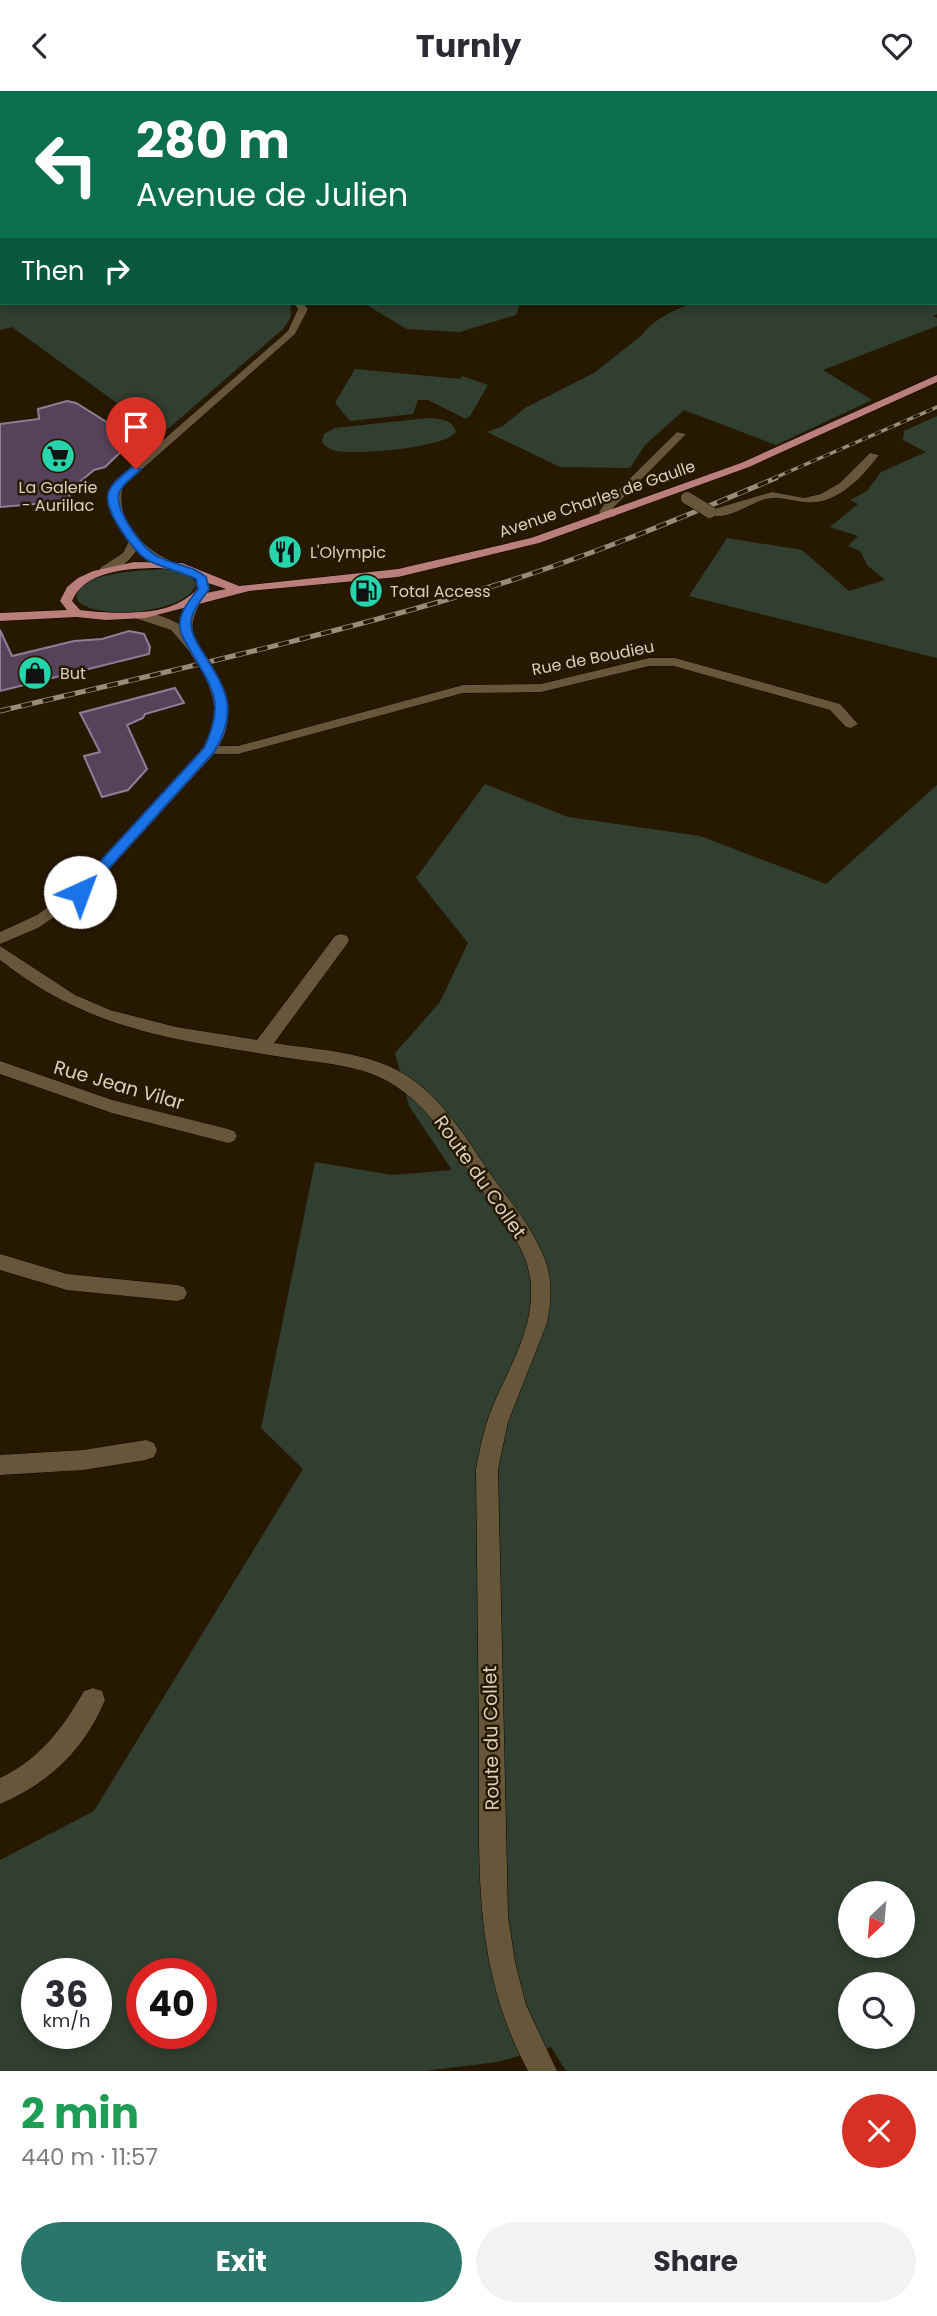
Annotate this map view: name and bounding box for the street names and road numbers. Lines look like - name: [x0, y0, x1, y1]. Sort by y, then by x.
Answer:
- street label: Avenue Charles de Gaulle: [496, 454, 698, 543]
- street label: Rue de Boudieu: [530, 635, 656, 681]
- street label: Rue Jean Vilar: [51, 1053, 187, 1117]
- street label: Route du Collet: [427, 1110, 533, 1244]
- street label: Route du Collet: [476, 1665, 506, 1811]

